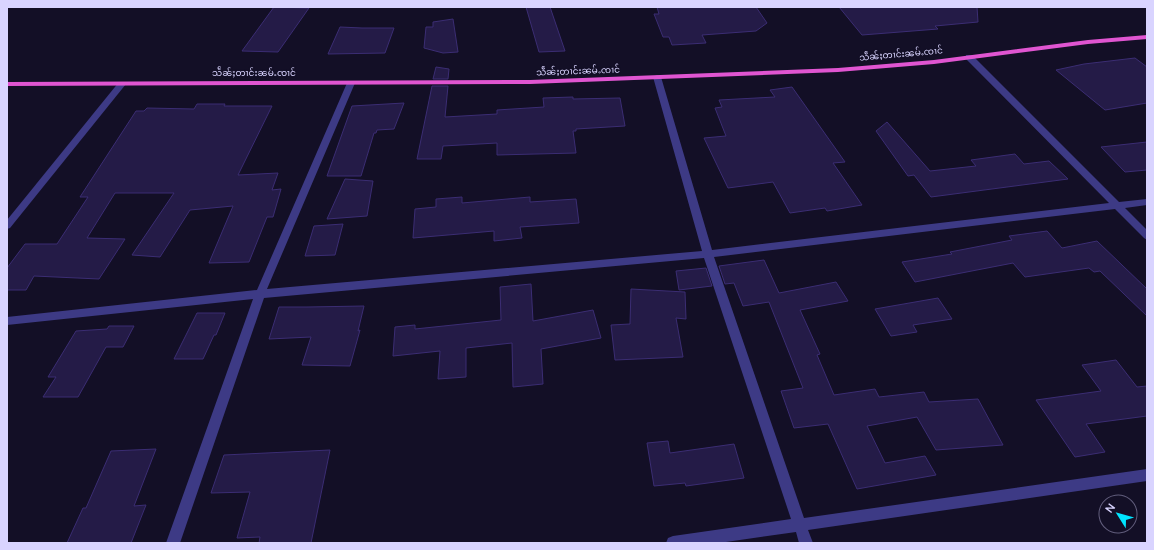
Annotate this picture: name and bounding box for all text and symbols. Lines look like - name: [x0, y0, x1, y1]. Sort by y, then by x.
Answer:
- street label: သဵၼ်ႈတၢင်းၼမ်ႉၸၢင်: [859, 43, 943, 63]
- street label: သဵၼ်ႈတၢင်းၼမ်ႉၸၢင်: [536, 63, 620, 77]
- street label: သဵၼ်ႈတၢင်းၼမ်ႉၸၢင်: [212, 66, 296, 78]
- north arrow: [1098, 494, 1138, 534]
- text: N: [1102, 500, 1118, 516]

